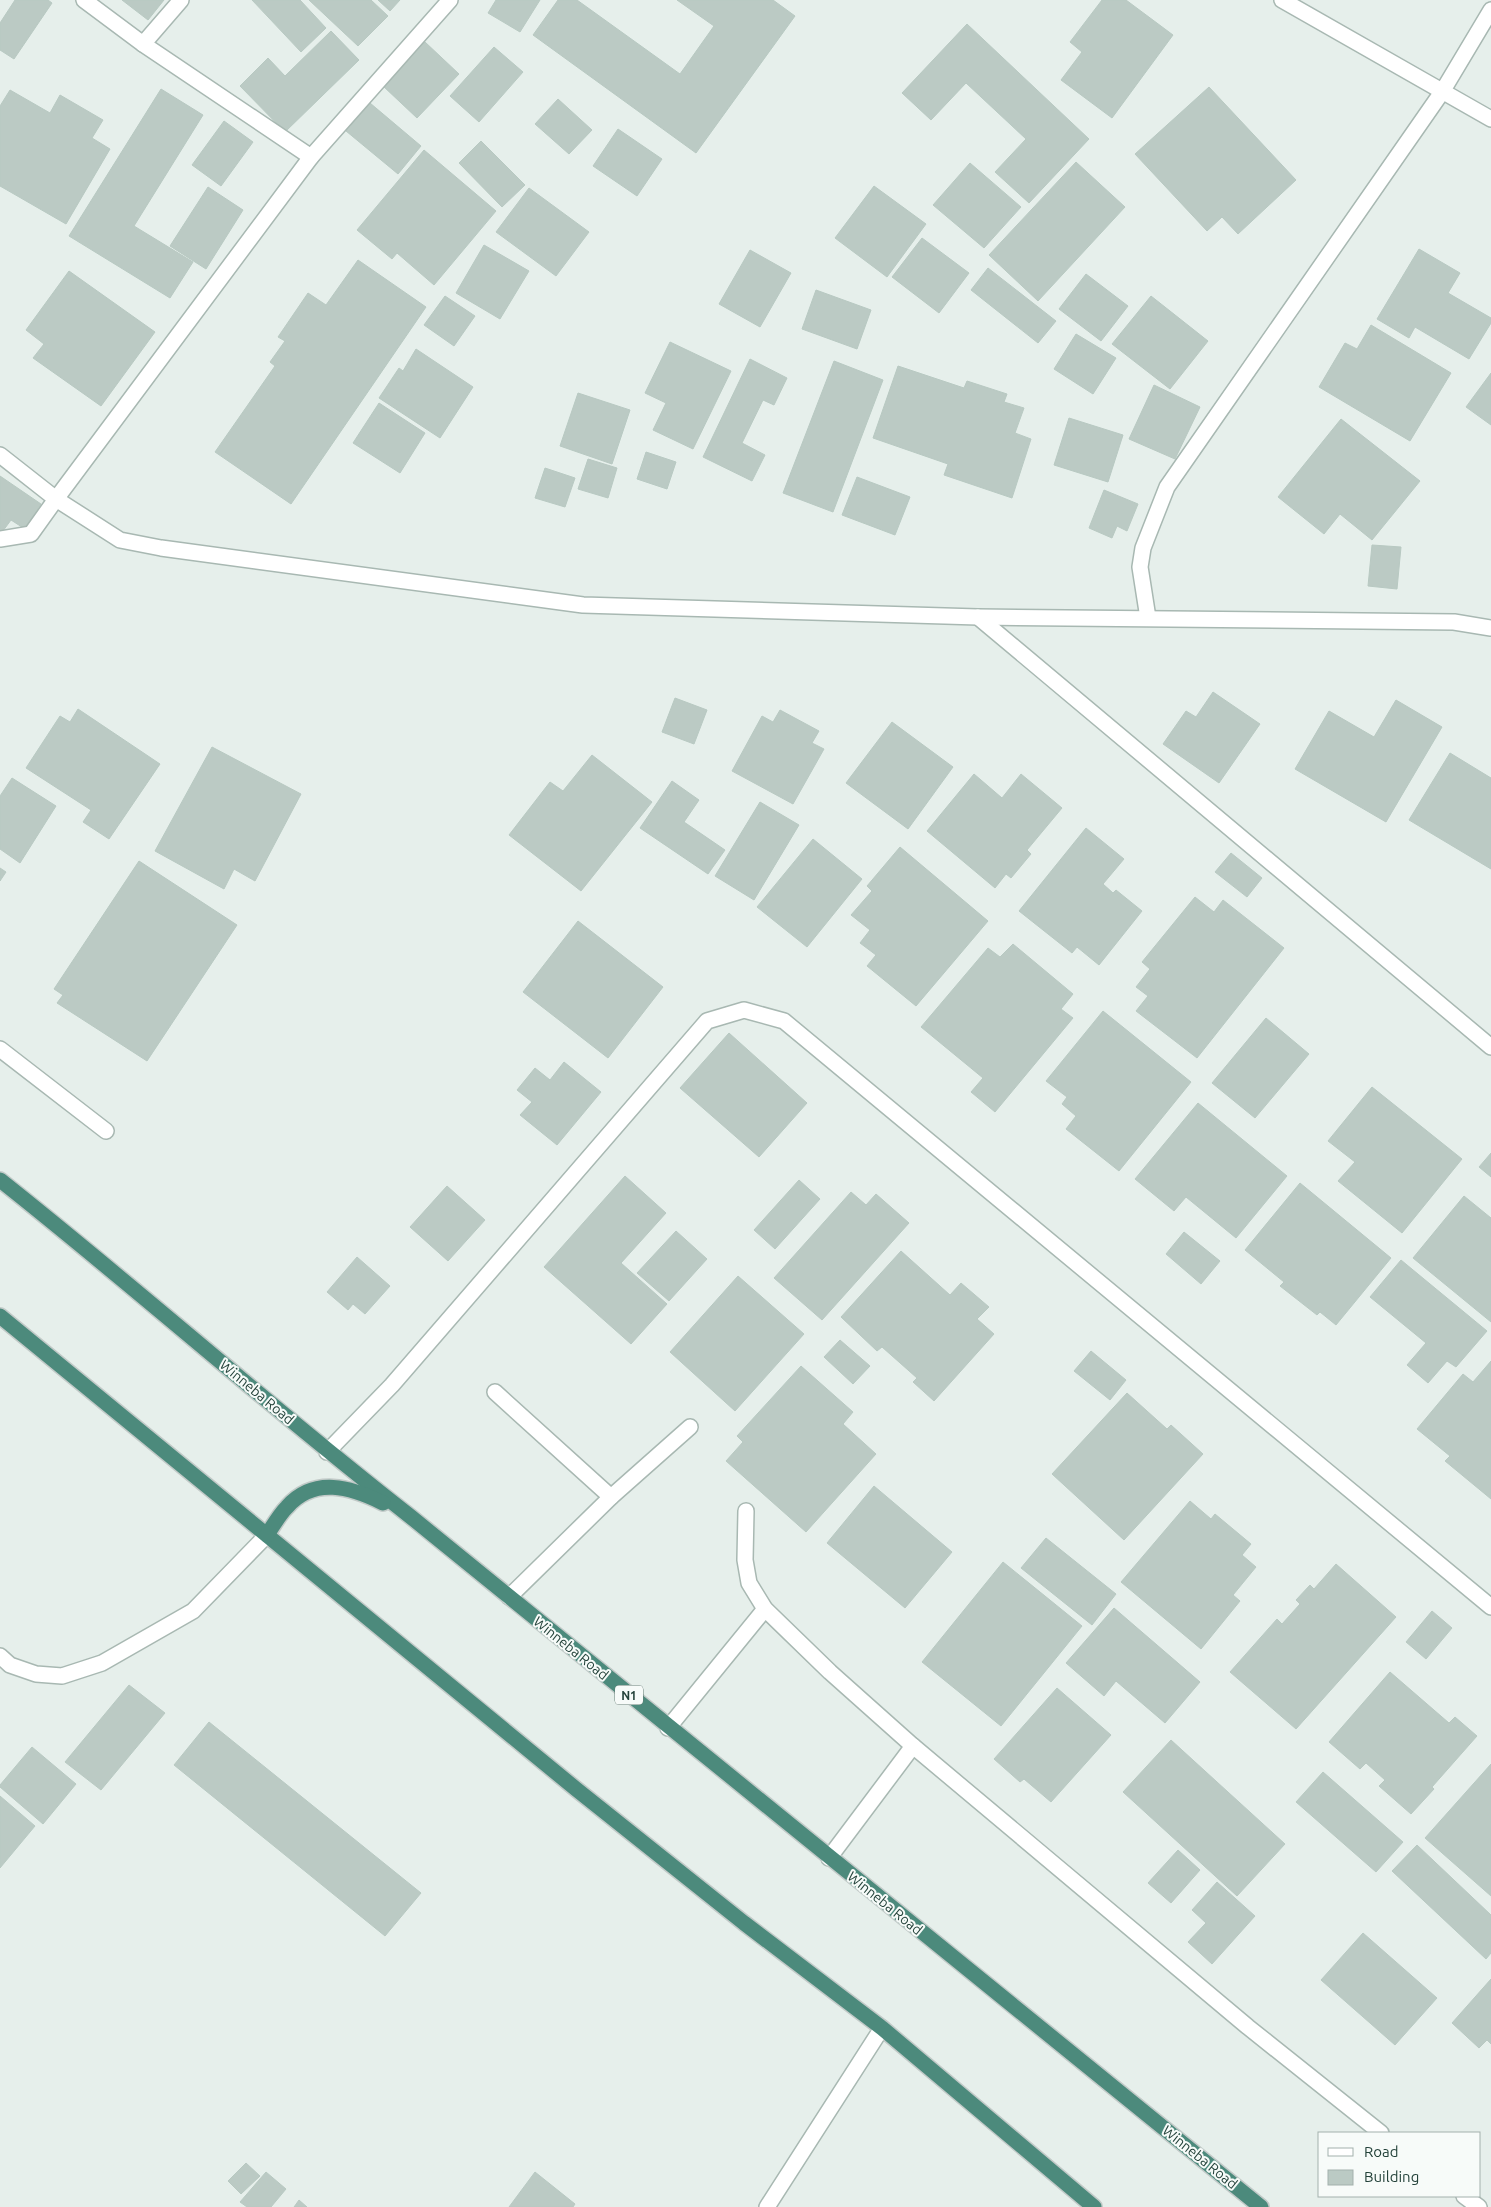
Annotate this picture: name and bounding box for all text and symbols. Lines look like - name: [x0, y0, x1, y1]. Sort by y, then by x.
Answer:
- street label: Winneba Road: [217, 1357, 297, 1427]
- street label: Winneba Road: [531, 1613, 611, 1683]
- road number: N1: [615, 1686, 643, 1704]
- street label: Winneba Road: [845, 1868, 925, 1938]
- street label: Winneba Road: [1160, 2122, 1240, 2192]
- legend: [1318, 2132, 1481, 2197]
- text: Road: [1364, 2143, 1399, 2160]
- text: Building: [1364, 2168, 1419, 2185]

